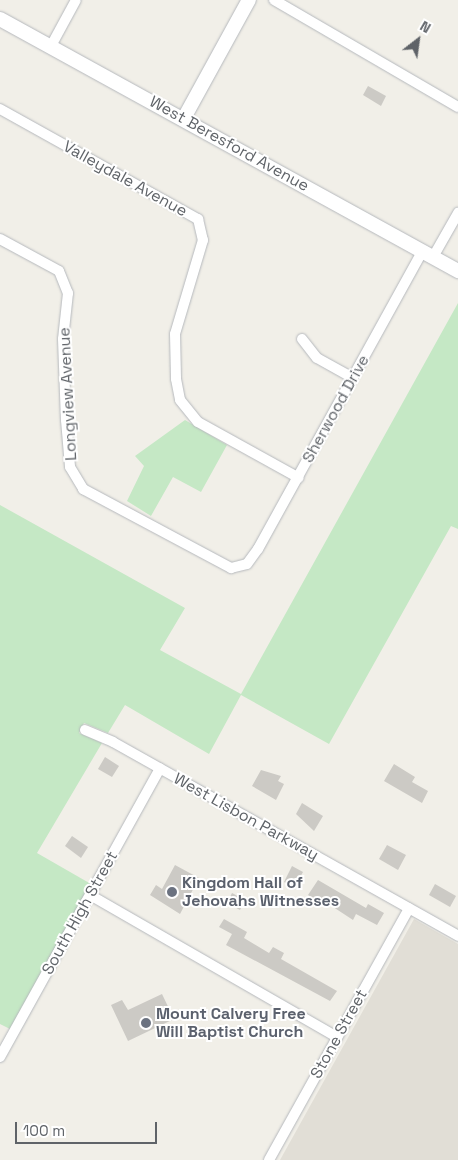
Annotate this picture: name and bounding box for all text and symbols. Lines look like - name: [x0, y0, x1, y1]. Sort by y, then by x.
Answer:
- north arrow: [393, 15, 443, 65]
- text: N: [417, 17, 434, 37]
- street label: West Beresford Avenue: [146, 92, 312, 196]
- street label: Valleydale Avenue: [59, 137, 191, 221]
- street label: Longview Avenue: [55, 327, 81, 461]
- street label: Sherwood Drive: [298, 352, 374, 466]
- street label: West Lisbon Parkway: [170, 769, 322, 865]
- street label: South High Street: [38, 848, 122, 978]
- place label: Kingdom Hall of Jehovahs Witnesses: [182, 873, 339, 911]
- marker: Kingdom Hall of Jehovahs Witnesses: [166, 886, 178, 898]
- street label: Stone Street: [307, 986, 371, 1082]
- place label: Mount Calvery Free Will Baptist Church: [156, 1004, 306, 1042]
- marker: Mount Calvery Free Will Baptist Church: [140, 1017, 152, 1029]
- scale bar: [18, 1112, 160, 1144]
- text: 100 m: [23, 1121, 65, 1140]

